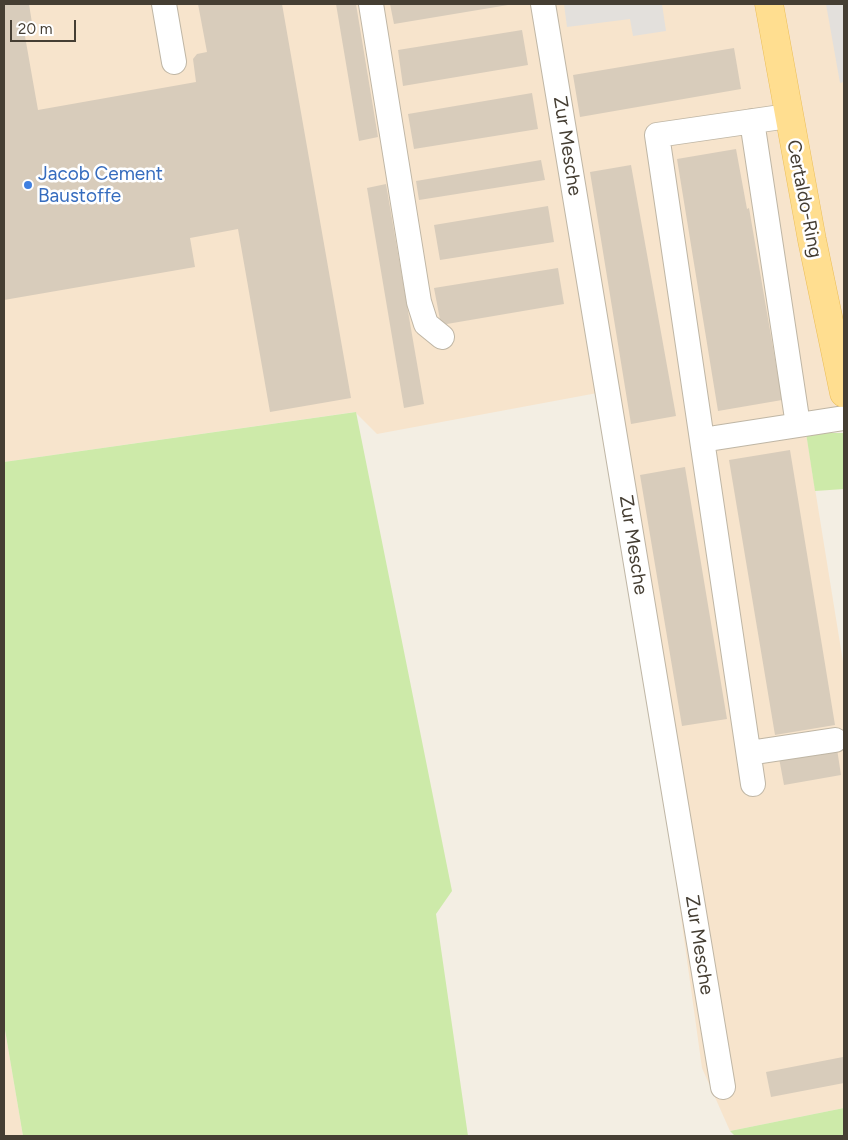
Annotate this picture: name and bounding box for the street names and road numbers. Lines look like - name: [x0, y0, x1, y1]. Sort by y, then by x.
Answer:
- street label: Zur Mesche: [548, 95, 586, 197]
- street label: Certaldo-Ring: [781, 138, 827, 260]
- street label: Zur Mesche: [614, 494, 652, 596]
- street label: Zur Mesche: [680, 894, 718, 996]

